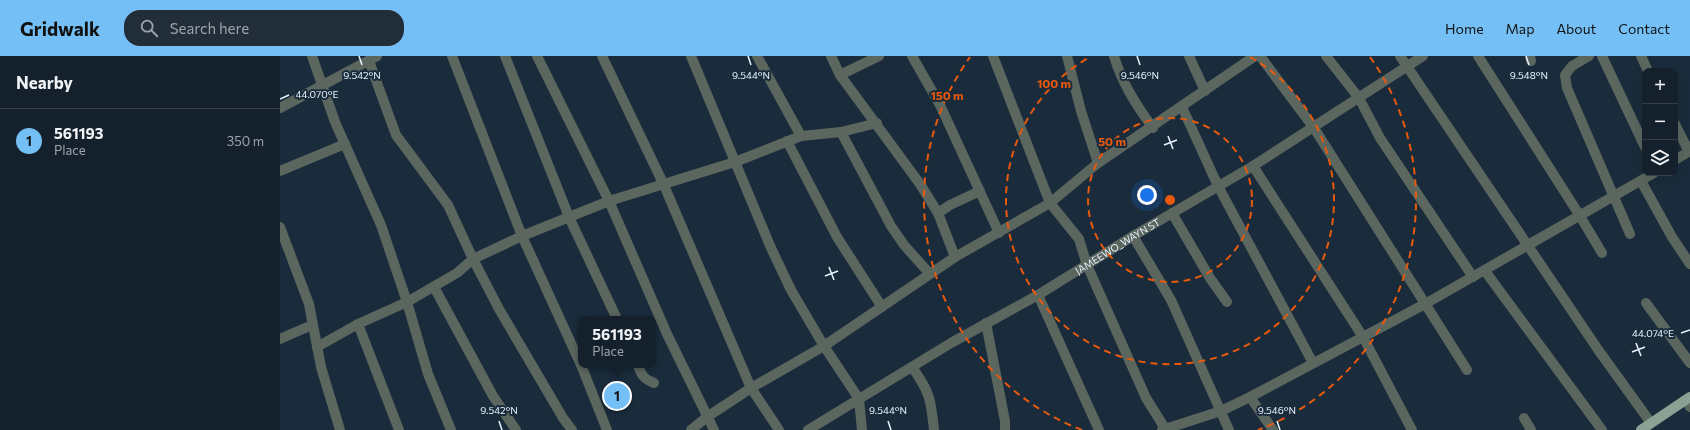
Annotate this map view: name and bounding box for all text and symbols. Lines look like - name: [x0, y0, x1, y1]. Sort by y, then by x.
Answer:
- search box: [124, 10, 404, 46]
- text: Gridwalk: [20, 17, 100, 40]
- icon: search: [138, 17, 160, 39]
- text: Search here: [170, 19, 249, 37]
- text: Home: [1445, 20, 1484, 37]
- text: Map: [1506, 20, 1534, 37]
- text: About: [1556, 20, 1596, 37]
- text: Contact: [1618, 20, 1670, 37]
- map controls: [1642, 68, 1678, 176]
- button: +: [1642, 68, 1678, 104]
- text: 9.542°N: [343, 69, 381, 81]
- text: 9.544°N: [732, 69, 770, 81]
- text: 9.546°N: [1121, 69, 1159, 81]
- text: 9.548°N: [1510, 69, 1548, 81]
- text: Nearby: [16, 72, 73, 93]
- text: 100 m: [1037, 76, 1071, 90]
- text: 44.070°E: [296, 88, 339, 100]
- text: 150 m: [930, 88, 964, 102]
- button: −: [1642, 104, 1678, 140]
- text: 561193: [54, 124, 103, 142]
- text: 1: [26, 133, 32, 149]
- text: 350 m: [227, 133, 264, 149]
- text: 50 m: [1098, 134, 1126, 148]
- button: layers: [1642, 140, 1678, 176]
- text: Place: [54, 142, 86, 158]
- your location: [1137, 185, 1157, 205]
- centre of rings: [1163, 193, 1177, 207]
- street label: JAMEEWO_WAYN ST: [1073, 215, 1162, 277]
- popup: [578, 316, 656, 368]
- text: 561193: [592, 325, 642, 343]
- text: 44.074°E: [1632, 327, 1674, 339]
- text: Place: [592, 343, 624, 359]
- pin: 1: [604, 381, 630, 411]
- text: 9.542°N: [480, 404, 518, 416]
- text: 9.544°N: [869, 404, 907, 416]
- text: 9.546°N: [1258, 404, 1296, 416]

